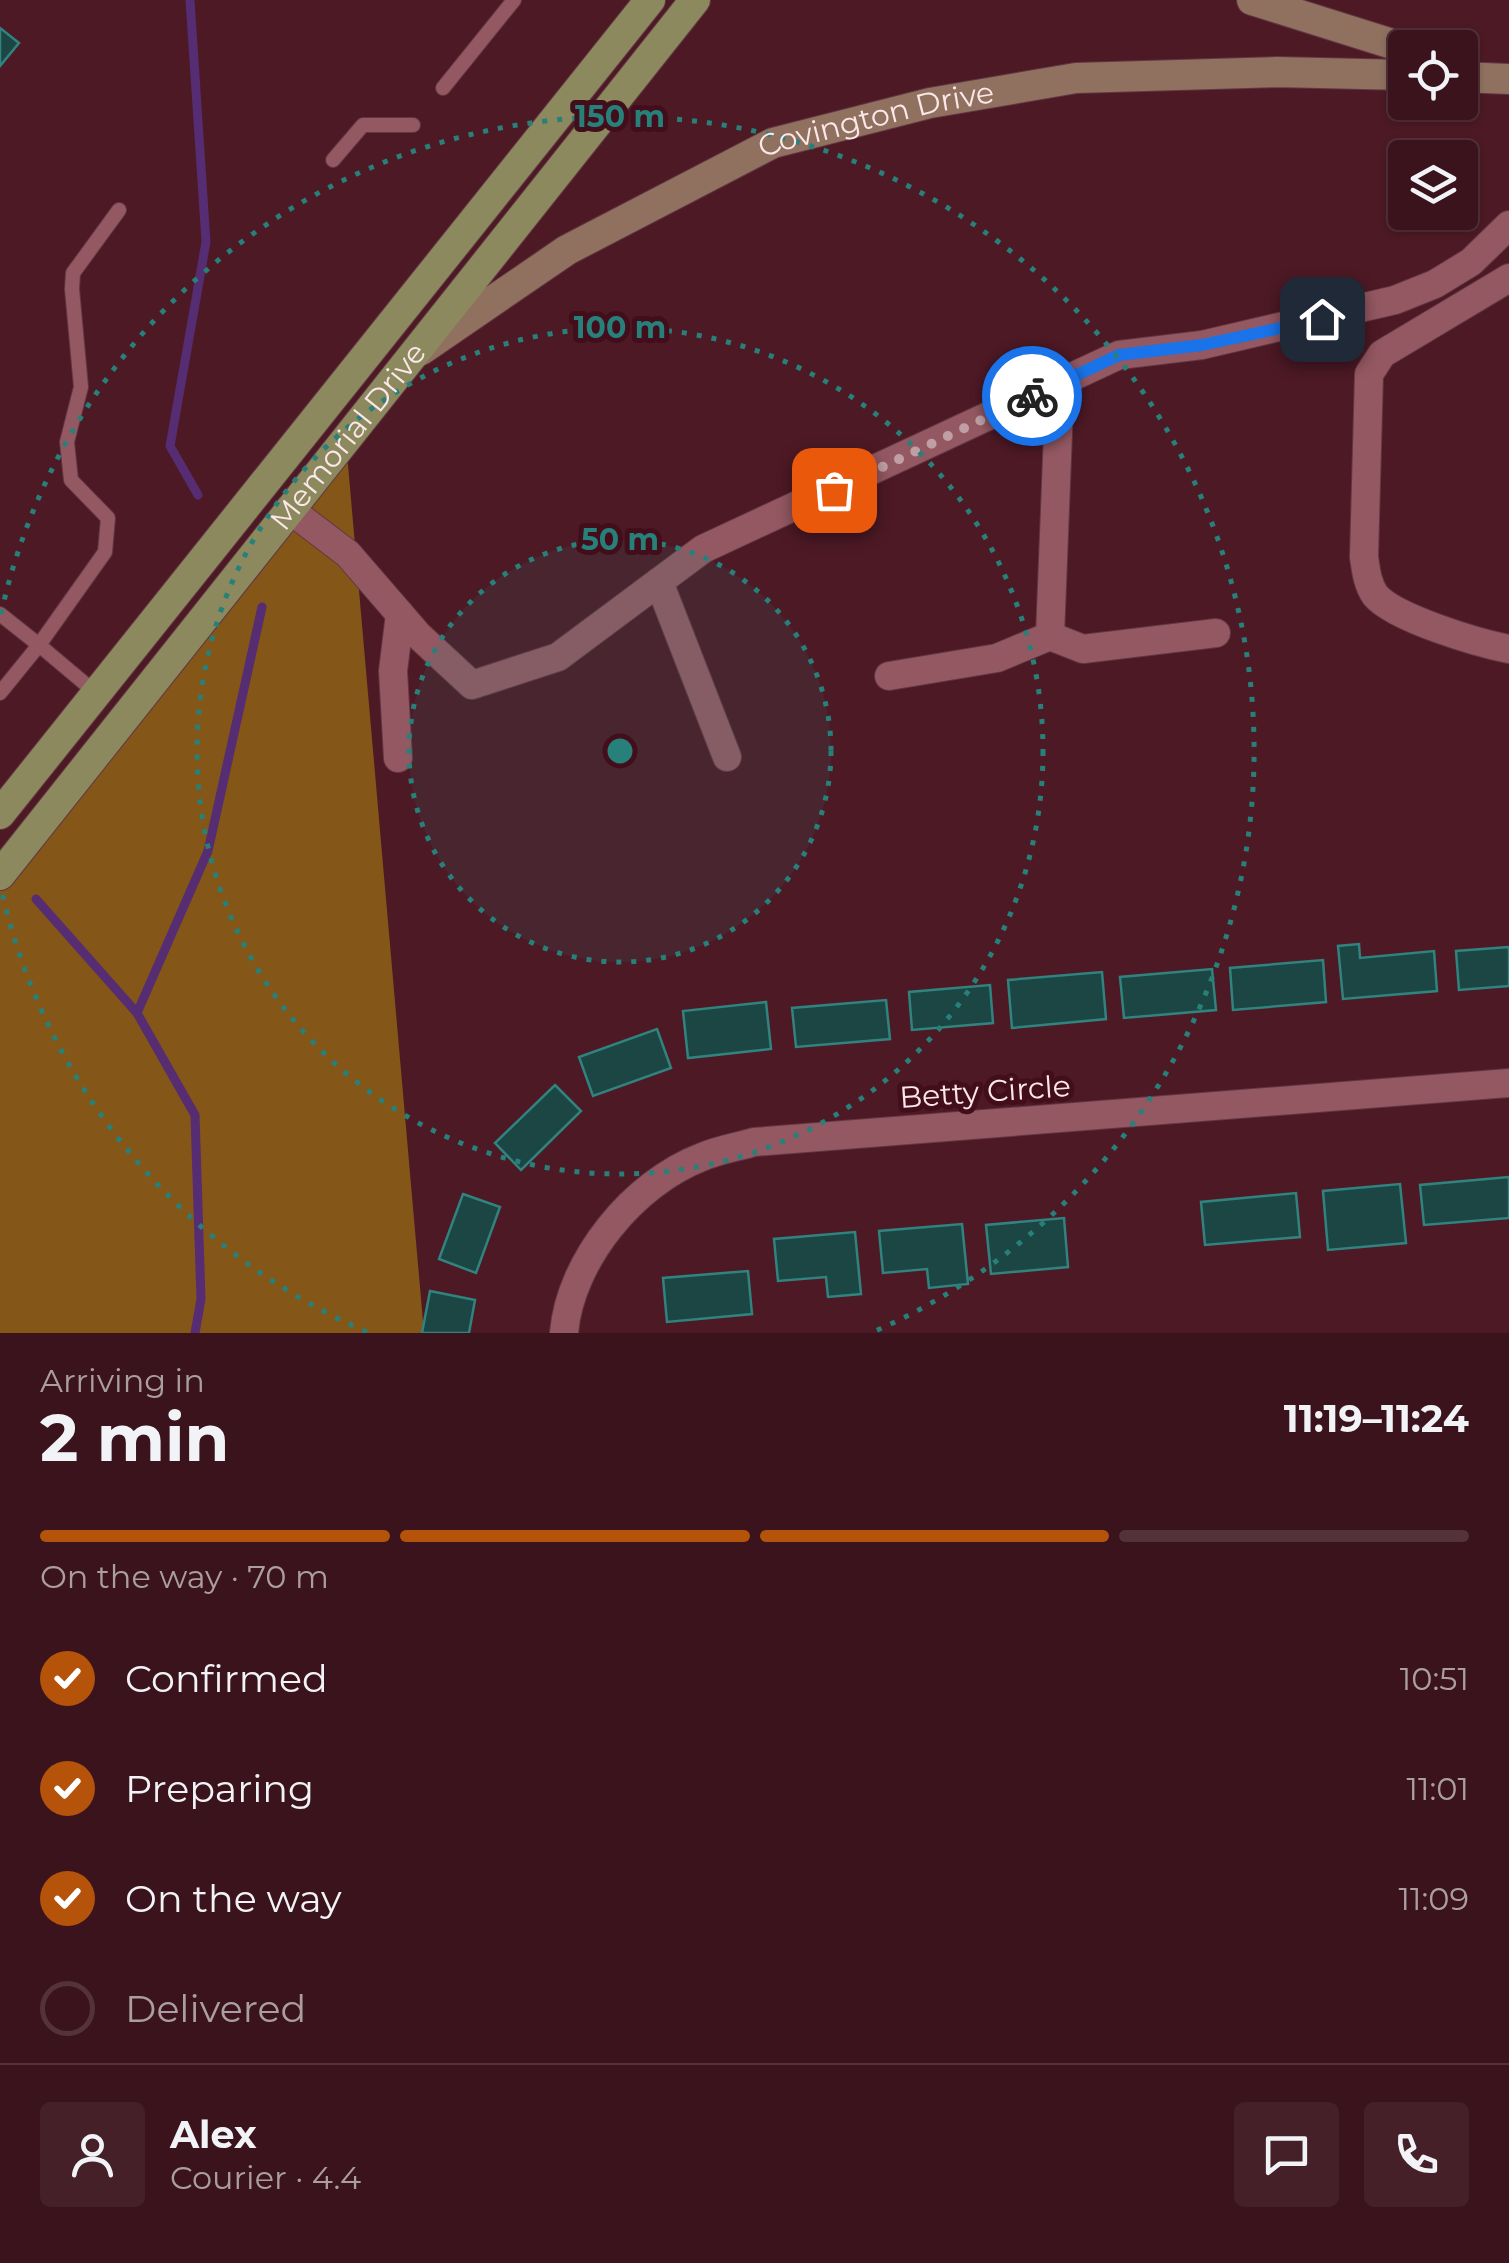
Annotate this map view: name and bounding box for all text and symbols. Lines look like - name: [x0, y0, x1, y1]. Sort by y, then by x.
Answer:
- map controls: [1388, 30, 1478, 230]
- button: locate: [1388, 30, 1478, 120]
- street label: Covington Drive: [751, 73, 997, 166]
- text: 150 m: [575, 98, 665, 135]
- button: layers: [1388, 140, 1478, 230]
- pin: [1280, 277, 1365, 362]
- icon: home: [1295, 292, 1350, 347]
- text: 100 m: [574, 309, 666, 346]
- street label: Memorial Drive: [262, 335, 434, 538]
- courier: [982, 346, 1082, 446]
- icon: bike: [1005, 369, 1060, 424]
- pin: [792, 448, 877, 533]
- icon: bag: [807, 463, 862, 518]
- text: 50 m: [581, 521, 659, 558]
- centre of rings: [602, 733, 638, 769]
- street label: Betty Circle: [898, 1067, 1072, 1116]
- text: Arriving in: [40, 1361, 205, 1400]
- text: 11:19–11:24: [1284, 1395, 1469, 1442]
- text: 2 min: [40, 1398, 229, 1477]
- text: On the way · 70 m: [40, 1557, 329, 1596]
- icon: check: [40, 1651, 95, 1706]
- text: Confirmed: [125, 1655, 328, 1702]
- text: 10:51: [1400, 1659, 1469, 1698]
- icon: check: [40, 1761, 95, 1816]
- text: Preparing: [125, 1765, 314, 1812]
- text: 11:01: [1406, 1769, 1469, 1808]
- icon: check: [40, 1871, 95, 1926]
- text: On the way: [125, 1875, 342, 1922]
- text: 11:09: [1398, 1879, 1469, 1918]
- text: Delivered: [125, 1985, 306, 2032]
- button: person: [40, 2102, 145, 2207]
- button: chat: [1234, 2102, 1339, 2207]
- button: phone: [1364, 2102, 1469, 2207]
- text: Alex: [170, 2111, 257, 2158]
- text: Courier · 4.4: [170, 2158, 361, 2197]

